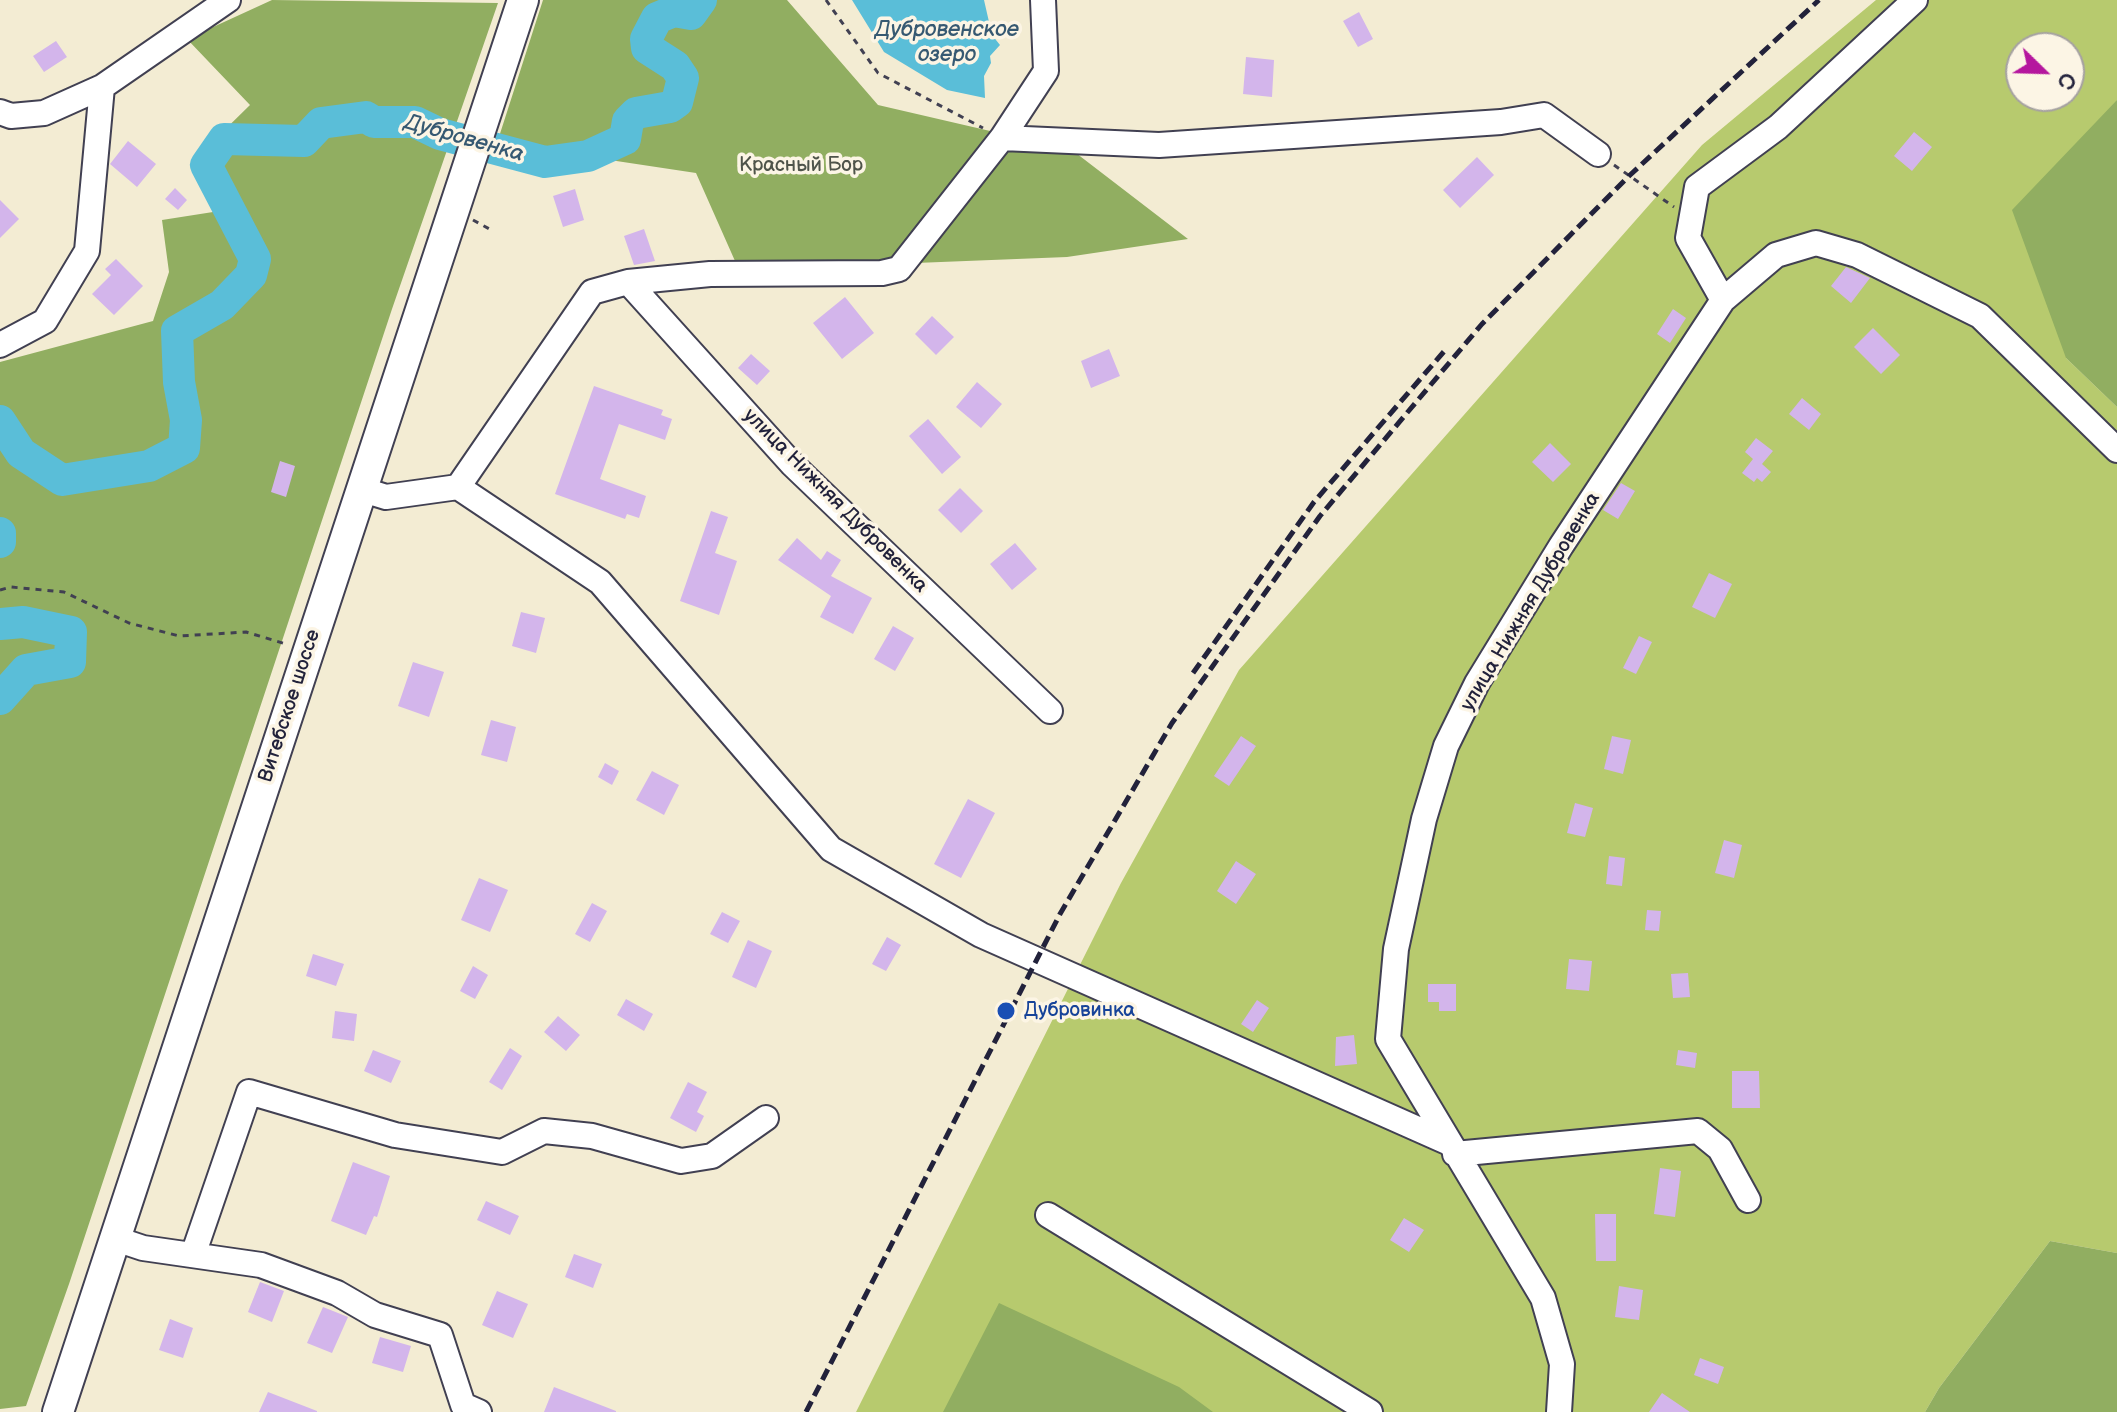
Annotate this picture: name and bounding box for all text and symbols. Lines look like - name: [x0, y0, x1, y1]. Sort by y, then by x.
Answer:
- water label: Дубровенское озеро: [875, 17, 1019, 68]
- north arrow: [2005, 32, 2085, 112]
- text: С: [2050, 68, 2081, 93]
- water label: Дубровенка: [401, 109, 527, 169]
- park label: Красный Бор: [739, 154, 863, 178]
- street label: улица Нижняя Дубровенка: [738, 404, 932, 598]
- street label: улица Нижняя Дубровенка: [1456, 488, 1606, 716]
- street label: Витебское шоссе: [254, 627, 326, 785]
- place label: Дубровинка: [1024, 999, 1135, 1023]
- marker: Дубровинка: [995, 1000, 1017, 1022]

